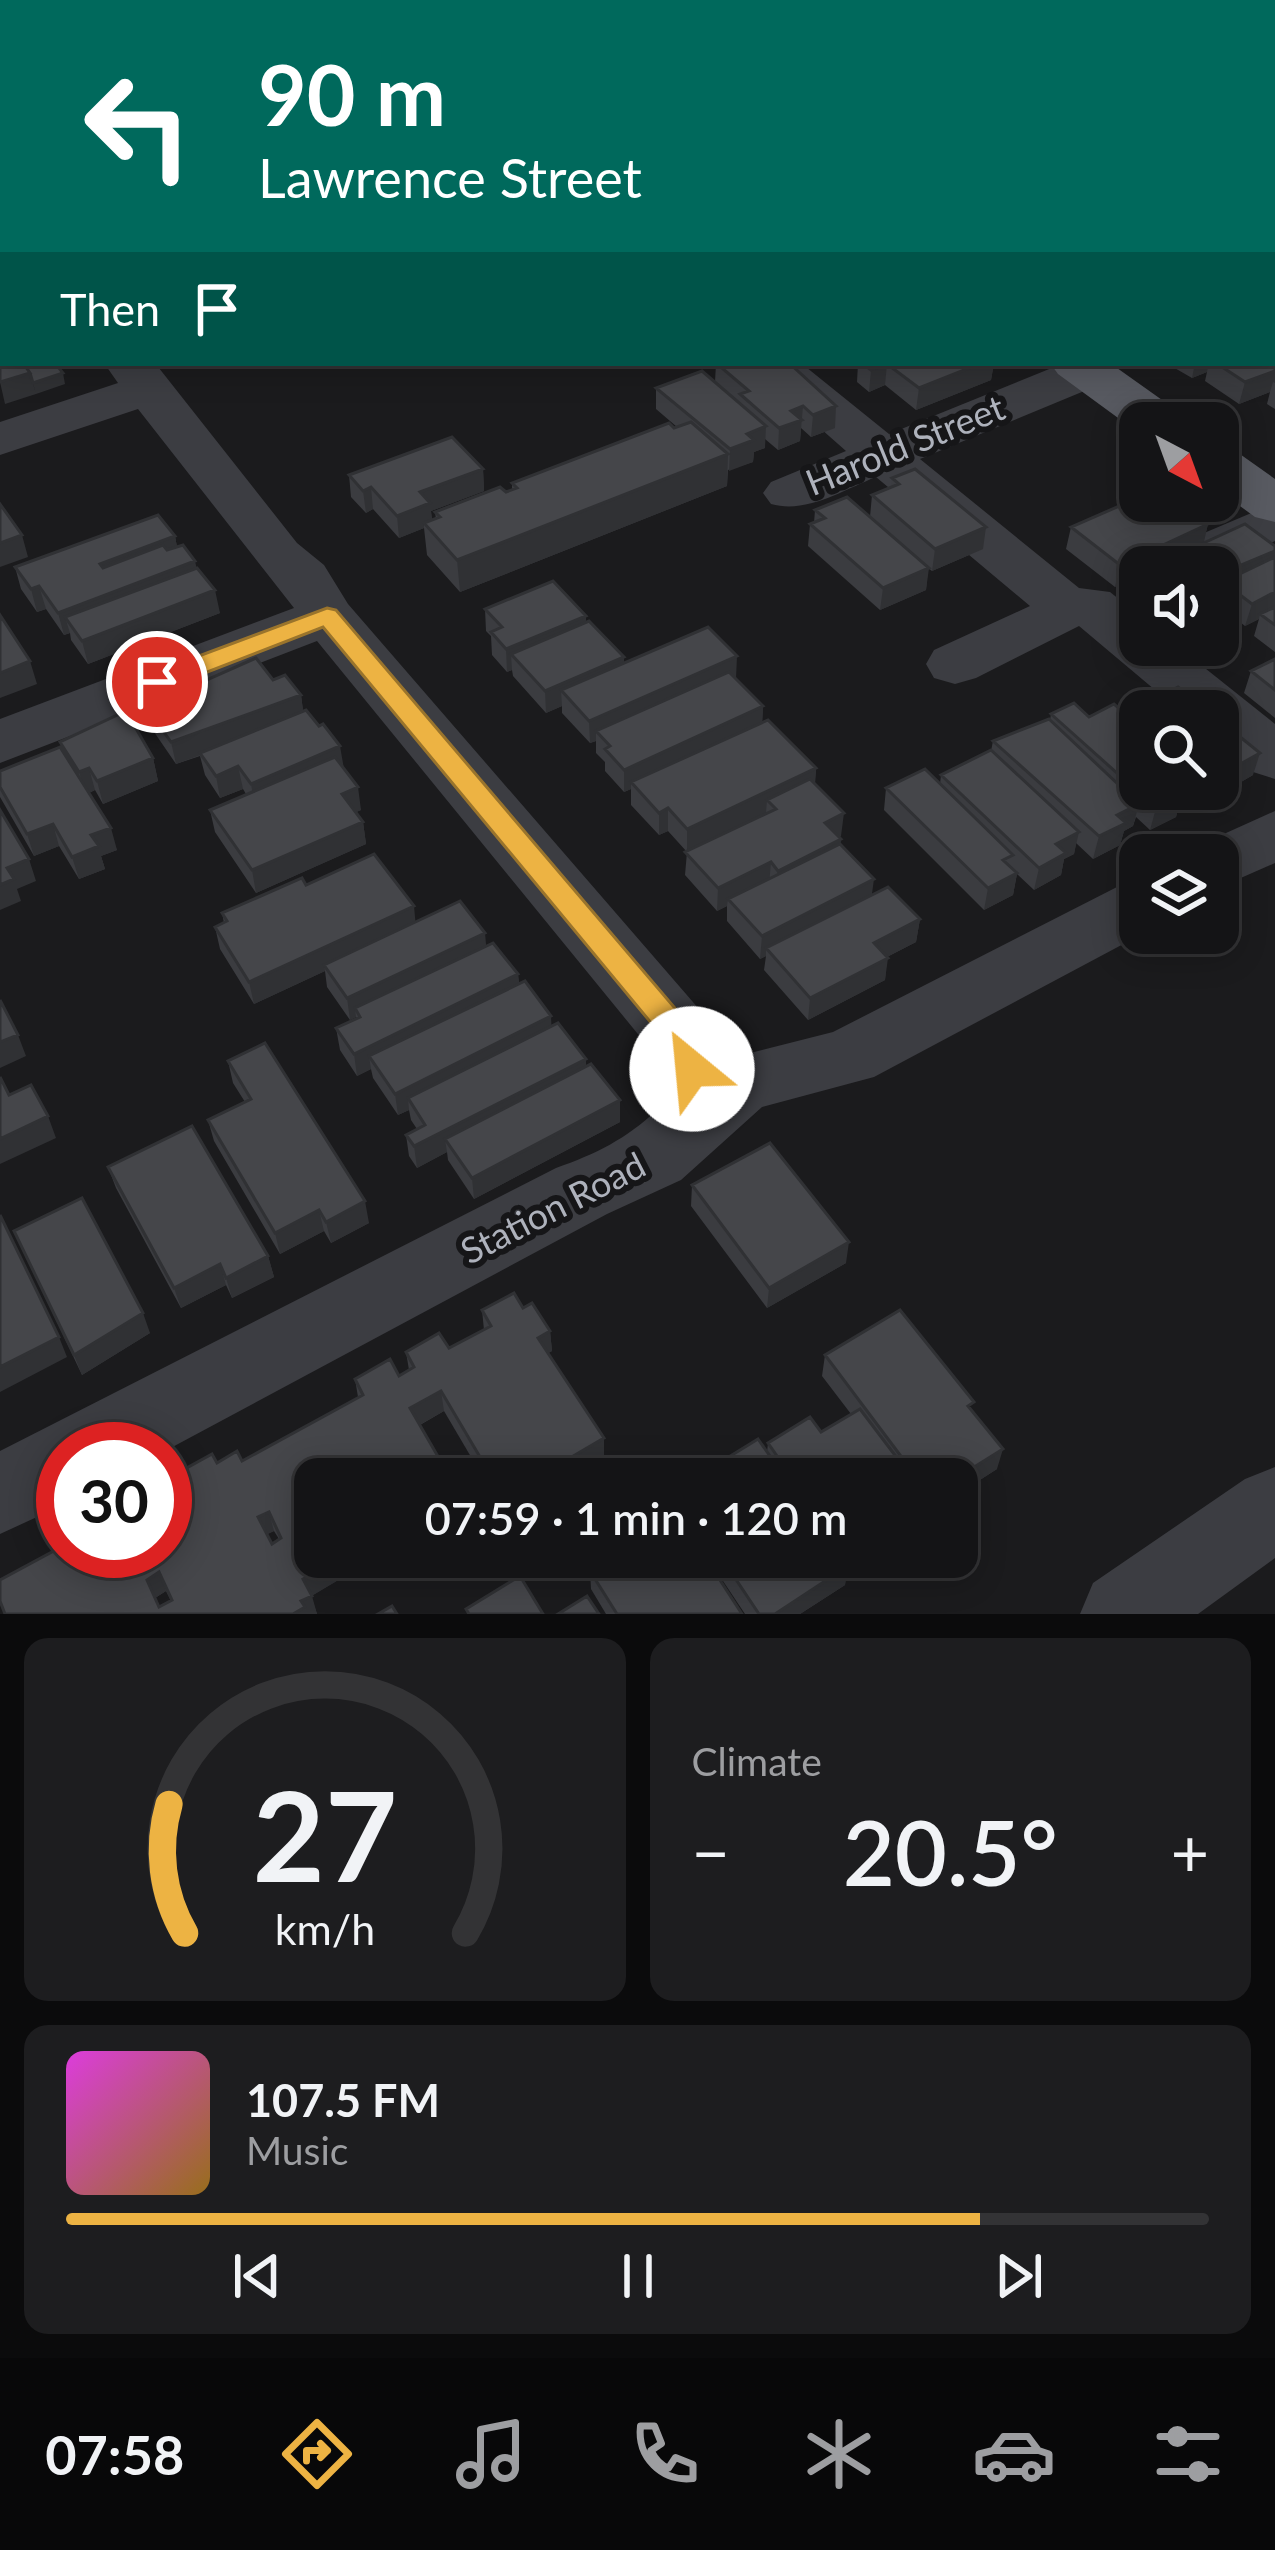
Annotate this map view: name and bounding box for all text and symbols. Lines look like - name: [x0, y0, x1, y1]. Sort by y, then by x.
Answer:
- text: 90 m: [258, 43, 446, 144]
- icon: left: [60, 48, 216, 204]
- text: Lawrence Street: [258, 145, 642, 210]
- icon: arrive: [184, 276, 250, 342]
- text: Then: [60, 282, 160, 336]
- street label: Harold Street: [799, 384, 1010, 504]
- north arrow: [1119, 402, 1239, 522]
- map controls: [1119, 402, 1239, 954]
- button: sound: [1119, 546, 1239, 666]
- pin: [106, 631, 208, 733]
- icon: arrive: [124, 649, 190, 715]
- button: search: [1119, 690, 1239, 810]
- button: layers: [1119, 834, 1239, 954]
- position arrow: [629, 1006, 755, 1132]
- street label: Station Road: [453, 1142, 652, 1272]
- speed limit sign: 30: [36, 1422, 192, 1578]
- text: 07:59 · 1 min · 120 m: [425, 1491, 847, 1545]
- text: Climate: [692, 1738, 822, 1784]
- text: 27: [252, 1759, 397, 1909]
- text: 20.5°: [843, 1797, 1058, 1905]
- text: −: [692, 1812, 730, 1891]
- text: +: [1171, 1812, 1209, 1891]
- text: km/h: [275, 1902, 375, 1953]
- text: 107.5 FM: [246, 2073, 440, 2127]
- text: Music: [246, 2127, 348, 2173]
- icon: previous: [224, 2243, 290, 2309]
- icon: pause: [605, 2243, 671, 2309]
- icon: next: [986, 2243, 1052, 2309]
- icon: directions: [275, 2412, 359, 2496]
- icon: music: [449, 2412, 533, 2496]
- icon: phone: [623, 2412, 707, 2496]
- icon: climate: [797, 2412, 881, 2496]
- icon: car: [972, 2412, 1056, 2496]
- icon: filters: [1146, 2412, 1230, 2496]
- text: 07:58: [45, 2422, 184, 2487]

